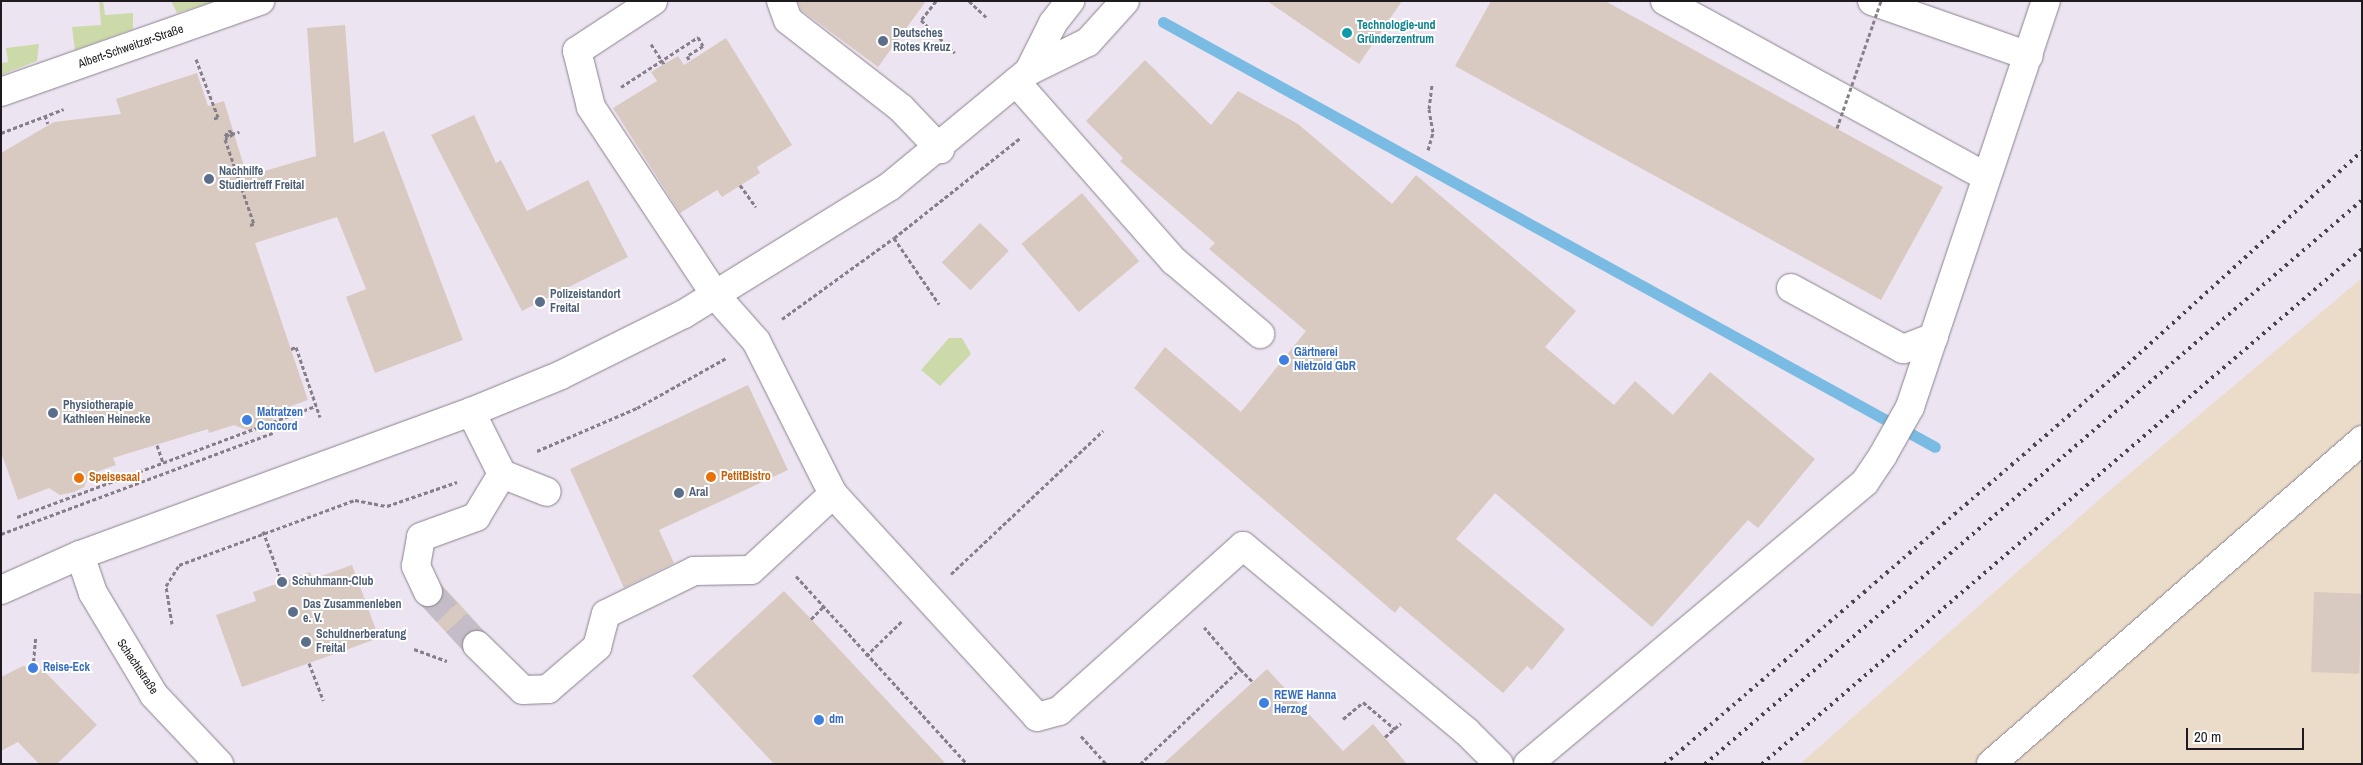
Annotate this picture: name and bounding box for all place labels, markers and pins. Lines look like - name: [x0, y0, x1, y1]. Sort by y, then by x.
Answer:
- place label: Technologie-und Gründerzentrum: [1357, 19, 1436, 47]
- place label: Deutsches Rotes Kreuz: [893, 27, 950, 55]
- marker: Technologie-und Gründerzentrum: [1341, 27, 1353, 39]
- marker: Deutsches Rotes Kreuz: [877, 35, 889, 47]
- place label: Nachhilfe Studiertreff Freital: [219, 165, 304, 193]
- marker: Nachhilfe Studiertreff Freital: [203, 173, 215, 185]
- place label: Polizeistandort Freital: [550, 288, 621, 316]
- marker: Polizeistandort Freital: [534, 296, 546, 308]
- place label: Gärtnerei Nietzold GbR: [1294, 346, 1356, 374]
- marker: Gärtnerei Nietzold GbR: [1278, 354, 1290, 366]
- place label: Physiotherapie Kathleen Heinecke: [63, 399, 151, 427]
- place label: Matratzen Concord: [257, 406, 303, 434]
- marker: Physiotherapie Kathleen Heinecke: [47, 407, 59, 419]
- marker: Matratzen Concord: [241, 414, 253, 426]
- place label: PetitBistro: [721, 470, 771, 484]
- place label: Speisesaal: [89, 471, 140, 485]
- marker: PetitBistro: [705, 471, 717, 483]
- marker: Speisesaal: [73, 472, 85, 484]
- place label: Aral: [689, 486, 708, 500]
- marker: Aral: [673, 487, 685, 499]
- place label: Schuhmann-Club: [292, 575, 373, 589]
- marker: Schuhmann-Club: [276, 576, 288, 588]
- place label: Das Zusammenleben e. V.: [303, 598, 401, 626]
- marker: Das Zusammenleben e. V.: [287, 606, 299, 618]
- place label: Schuldnerberatung Freital: [316, 628, 406, 656]
- marker: Schuldnerberatung Freital: [300, 636, 312, 648]
- place label: Reise-Eck: [43, 661, 90, 675]
- marker: Reise-Eck: [27, 662, 39, 674]
- place label: REWE Hanna Herzog: [1274, 689, 1336, 717]
- marker: REWE Hanna Herzog: [1258, 697, 1270, 709]
- place label: dm: [829, 713, 844, 727]
- marker: dm: [813, 714, 825, 726]

